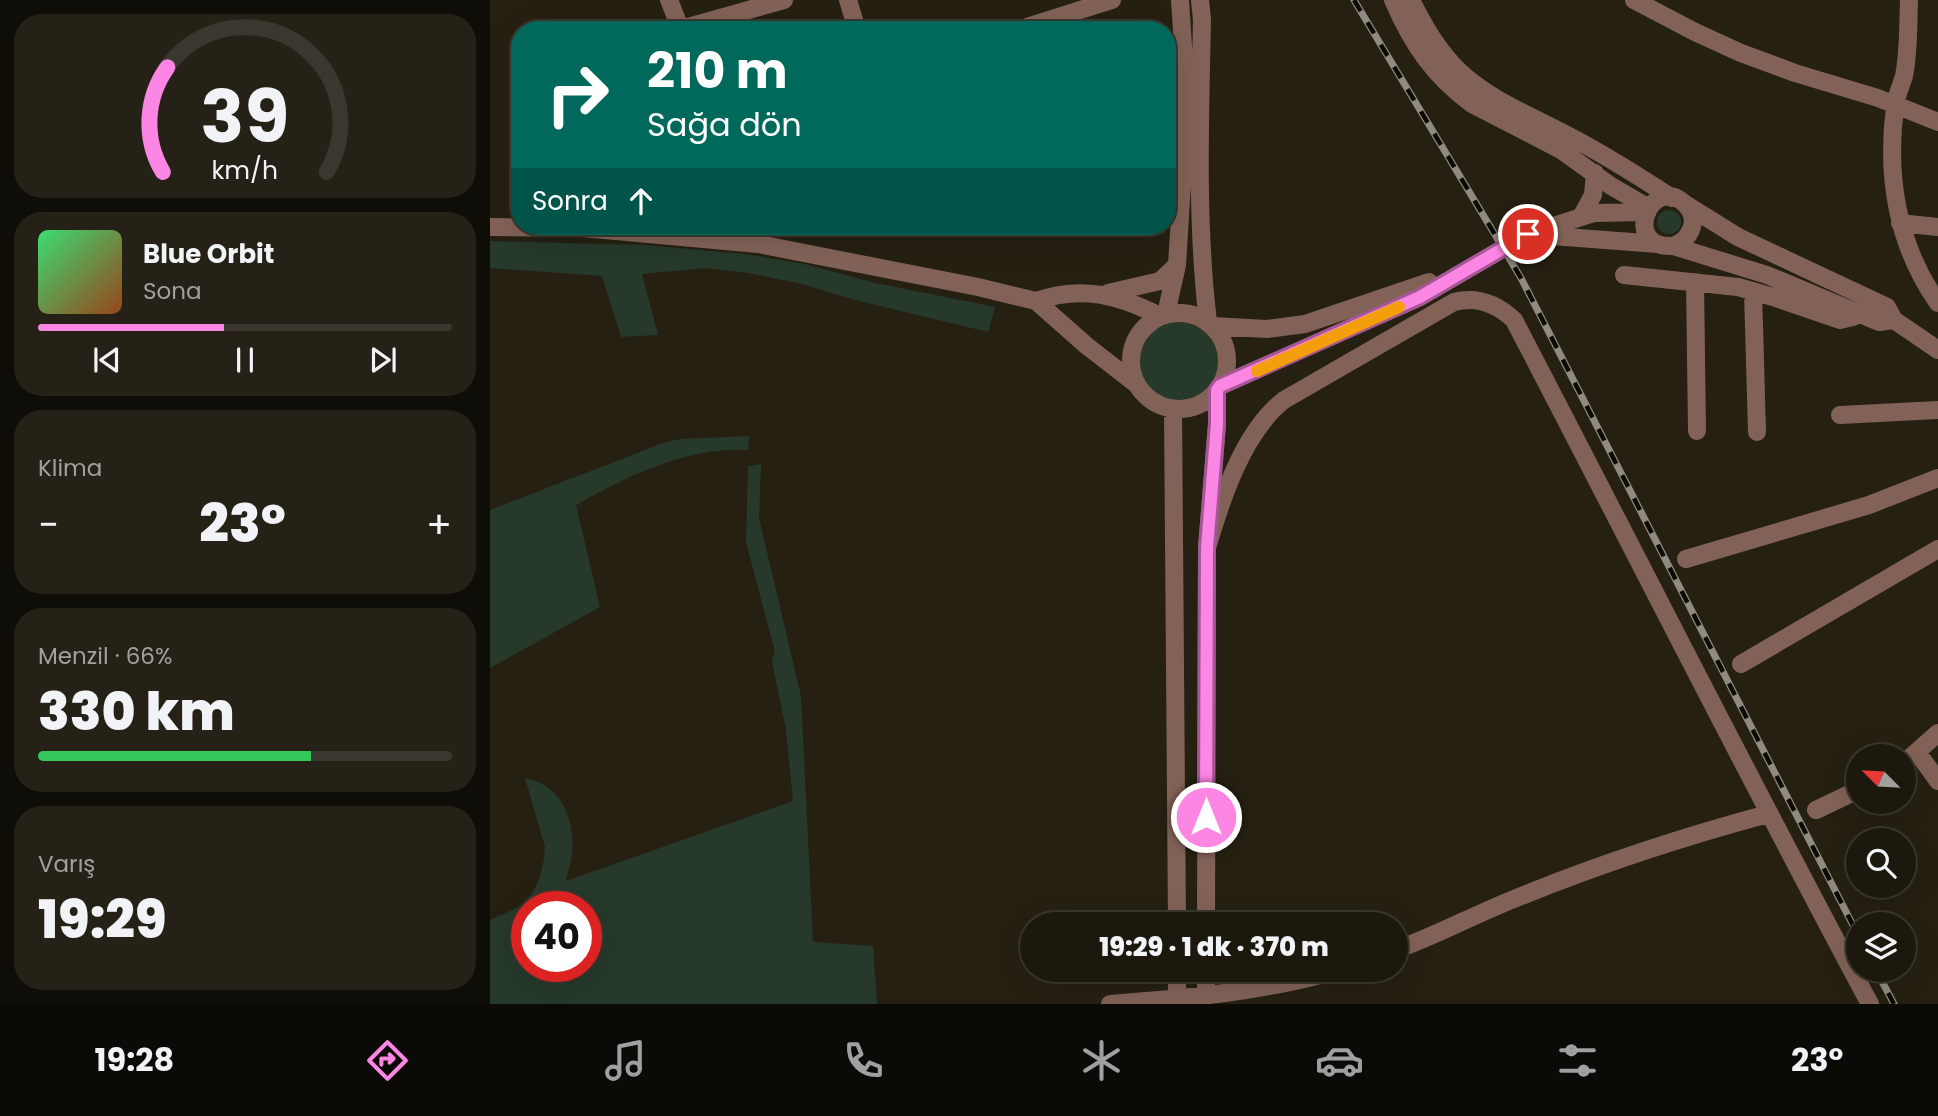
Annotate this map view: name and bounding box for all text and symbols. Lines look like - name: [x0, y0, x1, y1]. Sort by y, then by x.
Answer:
- text: 210 m: [647, 37, 788, 105]
- icon: right: [532, 49, 623, 140]
- text: 39: [201, 66, 289, 167]
- text: Sağa dön: [647, 102, 802, 147]
- text: km/h: [212, 153, 278, 188]
- icon: ahead: [622, 182, 660, 220]
- text: Sonra: [532, 183, 608, 219]
- pin: [1498, 204, 1558, 264]
- icon: arrive: [1509, 215, 1547, 253]
- text: Blue Orbit: [143, 236, 274, 272]
- text: Sona: [143, 275, 202, 307]
- icon: previous: [88, 341, 126, 379]
- icon: pause: [226, 341, 264, 379]
- icon: next: [364, 341, 402, 379]
- text: Klima: [38, 452, 102, 484]
- text: 23°: [199, 487, 286, 560]
- text: −: [38, 498, 59, 551]
- text: +: [426, 498, 452, 551]
- text: Menzil · 66%: [38, 640, 172, 672]
- text: 330 km: [38, 675, 235, 748]
- north arrow: [1846, 744, 1916, 814]
- map controls: [1846, 744, 1916, 982]
- position arrow: [1169, 780, 1243, 854]
- button: search: [1846, 828, 1916, 898]
- text: Varış: [38, 848, 95, 880]
- text: 19:29: [38, 883, 166, 956]
- speed limit sign: 40: [511, 891, 602, 982]
- button: layers: [1846, 912, 1916, 982]
- text: 19:29 · 1 dk · 370 m: [1099, 929, 1329, 965]
- icon: directions: [363, 1036, 412, 1085]
- icon: music: [601, 1036, 650, 1085]
- icon: phone: [839, 1036, 888, 1085]
- icon: climate: [1077, 1036, 1126, 1085]
- icon: car: [1315, 1036, 1364, 1085]
- icon: filters: [1553, 1036, 1602, 1085]
- text: 19:28: [94, 1037, 174, 1082]
- text: 23°: [1791, 1037, 1843, 1082]

